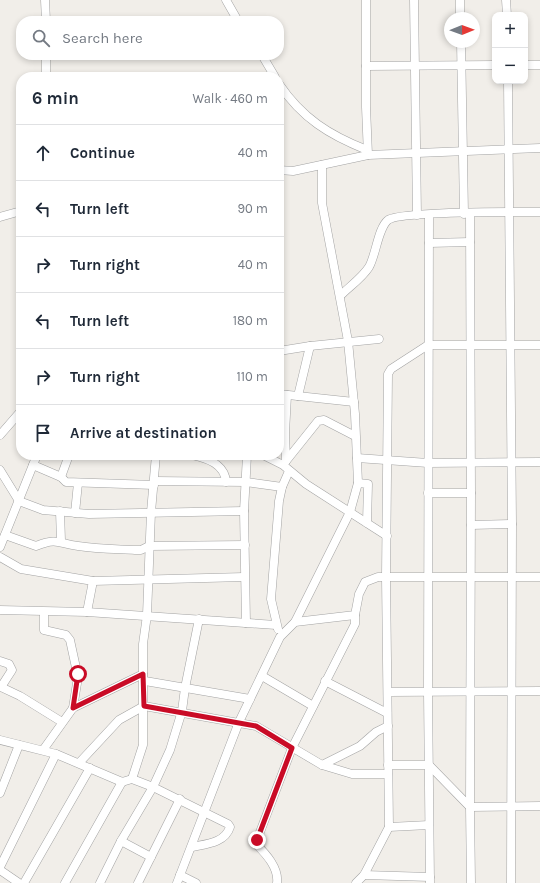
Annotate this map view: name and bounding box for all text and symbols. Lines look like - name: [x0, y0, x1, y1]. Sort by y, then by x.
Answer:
- north arrow: [444, 12, 480, 48]
- map controls: [492, 12, 528, 84]
- button: +: [492, 12, 528, 48]
- search box: [16, 16, 284, 60]
- icon: search: [30, 27, 52, 49]
- text: Search here: [62, 29, 143, 47]
- button: −: [492, 48, 528, 84]
- text: 6 min: [32, 88, 79, 108]
- text: Walk · 460 m: [193, 91, 268, 106]
- icon: ahead: [32, 142, 54, 164]
- text: Continue: [70, 144, 135, 162]
- text: 40 m: [238, 145, 268, 160]
- icon: left: [32, 198, 54, 220]
- text: Turn left: [70, 200, 129, 218]
- text: 90 m: [237, 201, 268, 216]
- icon: right: [32, 254, 54, 276]
- text: Turn right: [70, 256, 140, 274]
- text: 40 m: [238, 257, 268, 272]
- icon: left: [32, 310, 54, 332]
- text: Turn left: [70, 312, 129, 330]
- text: 180 m: [233, 313, 268, 328]
- icon: right: [32, 366, 54, 388]
- text: Turn right: [70, 368, 140, 386]
- text: 110 m: [236, 369, 268, 384]
- icon: arrive: [32, 422, 54, 444]
- text: Arrive at destination: [70, 424, 217, 442]
- route start: [69, 665, 87, 683]
- route end: [248, 831, 266, 849]

